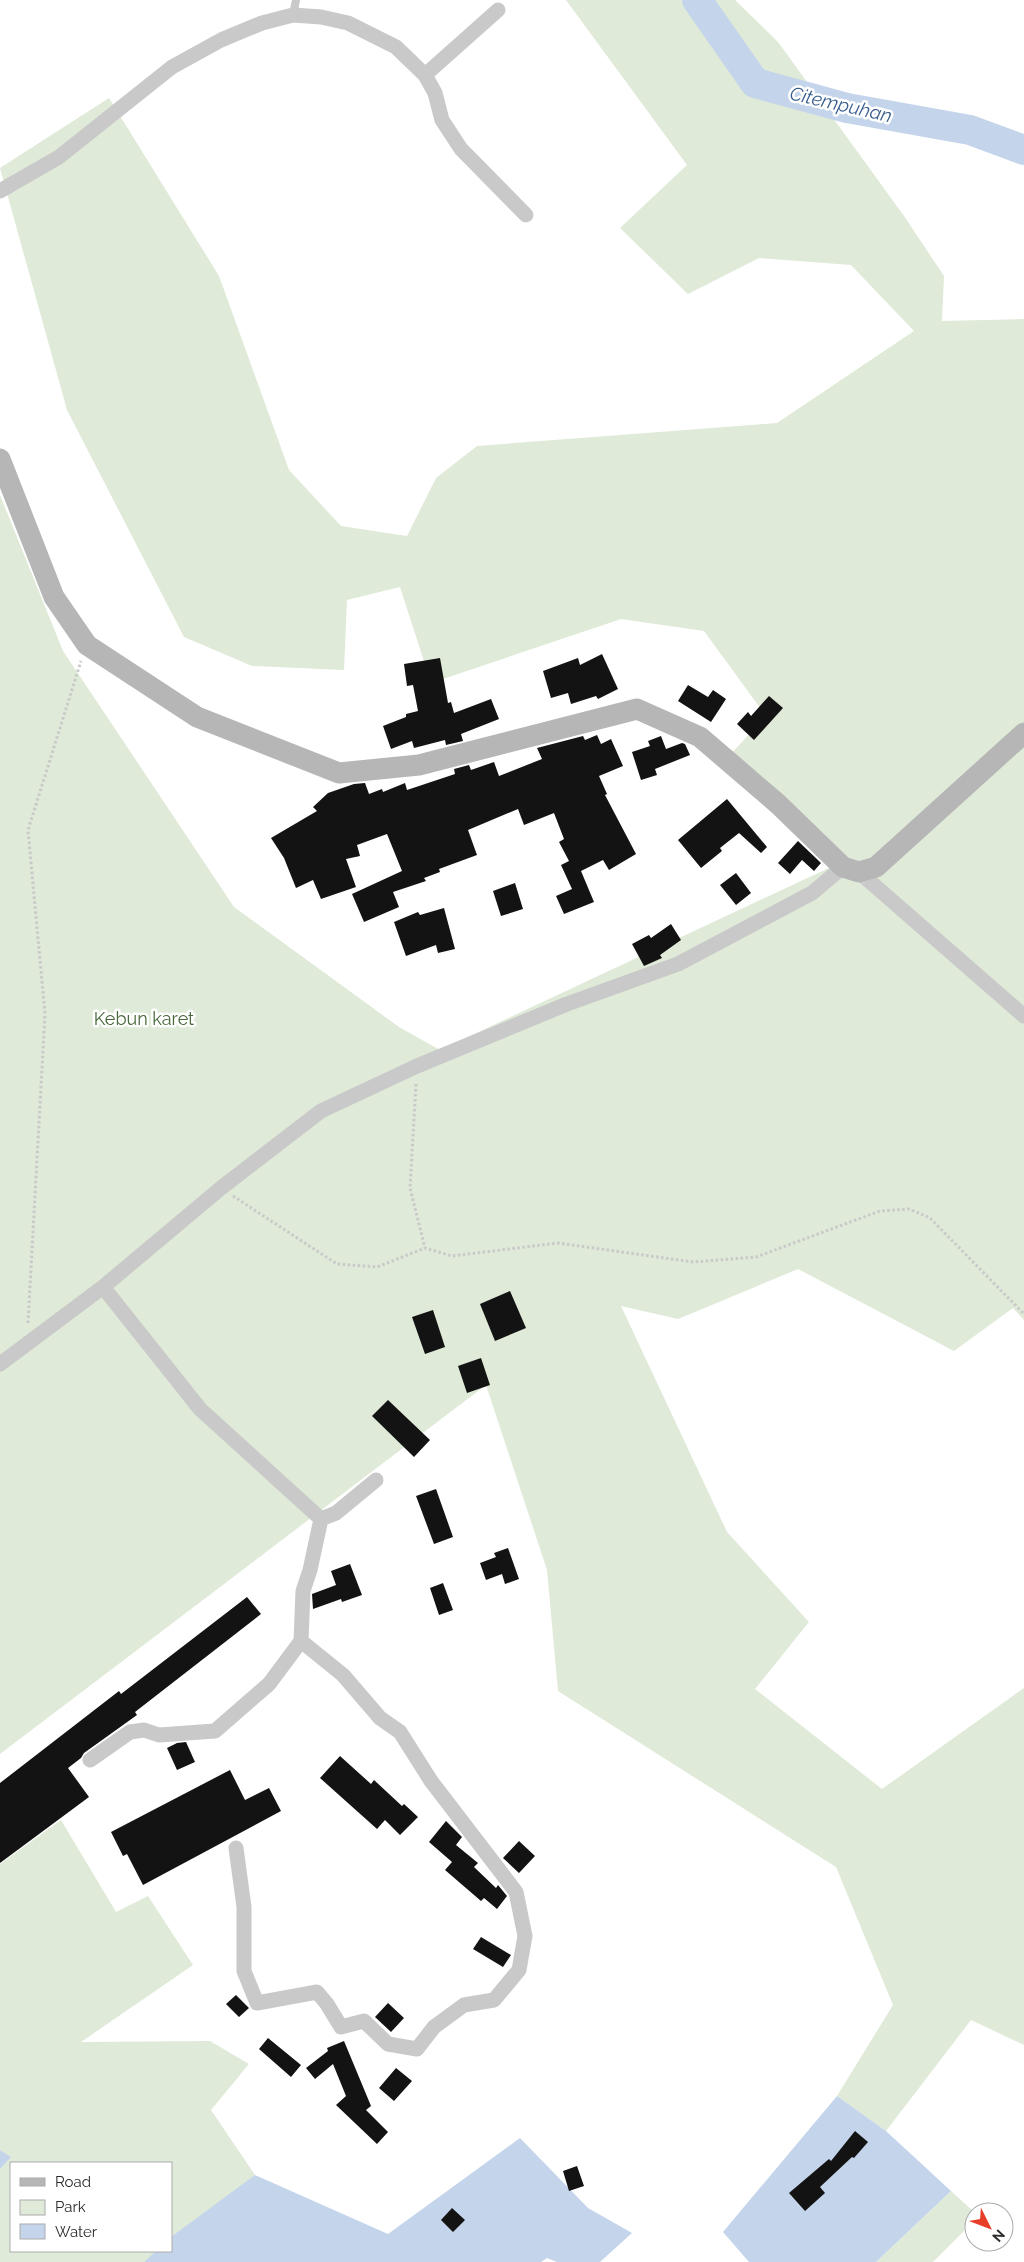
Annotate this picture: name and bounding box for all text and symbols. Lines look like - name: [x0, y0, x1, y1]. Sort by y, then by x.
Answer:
- water label: Citempuhan: [788, 82, 894, 126]
- park label: Kebun karet: [94, 1008, 194, 1029]
- legend: [10, 2162, 172, 2252]
- text: Road: [55, 2173, 91, 2191]
- text: Park: [55, 2198, 86, 2216]
- north arrow: [964, 2202, 1014, 2252]
- text: Water: [55, 2223, 98, 2241]
- text: N: [989, 2226, 1008, 2245]

